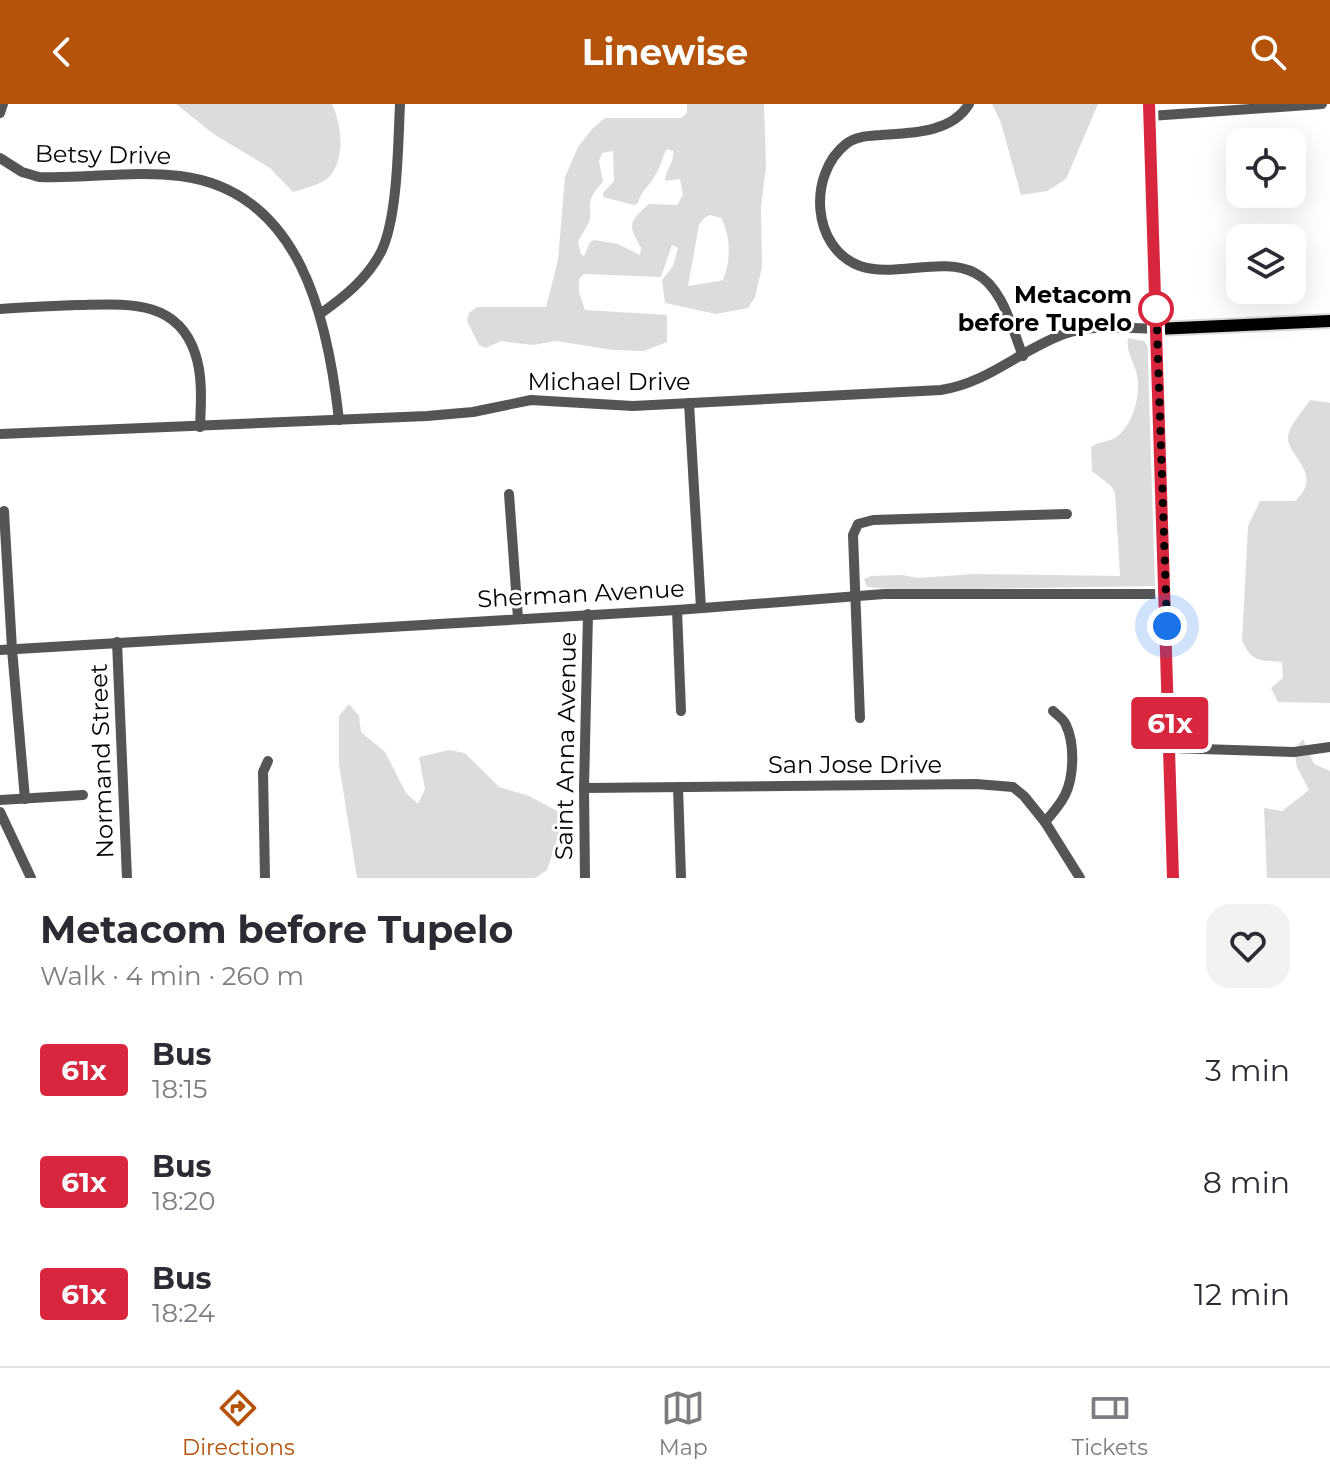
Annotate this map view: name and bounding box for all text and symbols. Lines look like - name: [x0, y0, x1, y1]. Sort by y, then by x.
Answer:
- icon: back: [40, 30, 84, 74]
- text: Linewise: [582, 30, 748, 74]
- icon: search: [1246, 30, 1290, 74]
- map controls: [1226, 128, 1306, 304]
- button: locate: [1226, 128, 1306, 208]
- street label: Betsy Drive: [35, 139, 171, 170]
- button: layers: [1226, 224, 1306, 304]
- place label: Metacom before Tupelo: [958, 280, 1132, 337]
- marker: Metacom before Tupelo: [1139, 292, 1173, 326]
- street label: Michael Drive: [527, 367, 691, 396]
- street label: Sherman Avenue: [477, 574, 685, 613]
- your location: [1147, 606, 1187, 646]
- street label: Saint Anna Avenue: [549, 632, 582, 860]
- street label: Normand Street: [84, 663, 119, 859]
- line badge: 61x: [1124, 697, 1216, 749]
- text: 61x: [1147, 706, 1193, 740]
- street label: San Jose Drive: [768, 750, 942, 779]
- button: heart: [1206, 904, 1290, 988]
- text: Metacom before Tupelo: [40, 906, 513, 953]
- text: Walk · 4 min · 260 m: [40, 960, 304, 992]
- text: Bus: [152, 1036, 212, 1073]
- text: 3 min: [1205, 1052, 1290, 1089]
- text: 61x: [61, 1053, 107, 1087]
- text: 18:15: [152, 1073, 208, 1105]
- text: Bus: [152, 1148, 212, 1185]
- text: 8 min: [1203, 1164, 1290, 1201]
- text: 61x: [61, 1165, 107, 1199]
- text: 18:20: [152, 1185, 215, 1217]
- text: Bus: [152, 1260, 212, 1297]
- text: 12 min: [1194, 1276, 1290, 1313]
- text: 61x: [61, 1277, 107, 1311]
- text: 18:24: [152, 1297, 215, 1329]
- tab: Directions: [182, 1386, 295, 1461]
- tab: Map: [659, 1386, 708, 1461]
- tab: Tickets: [1072, 1386, 1148, 1461]

